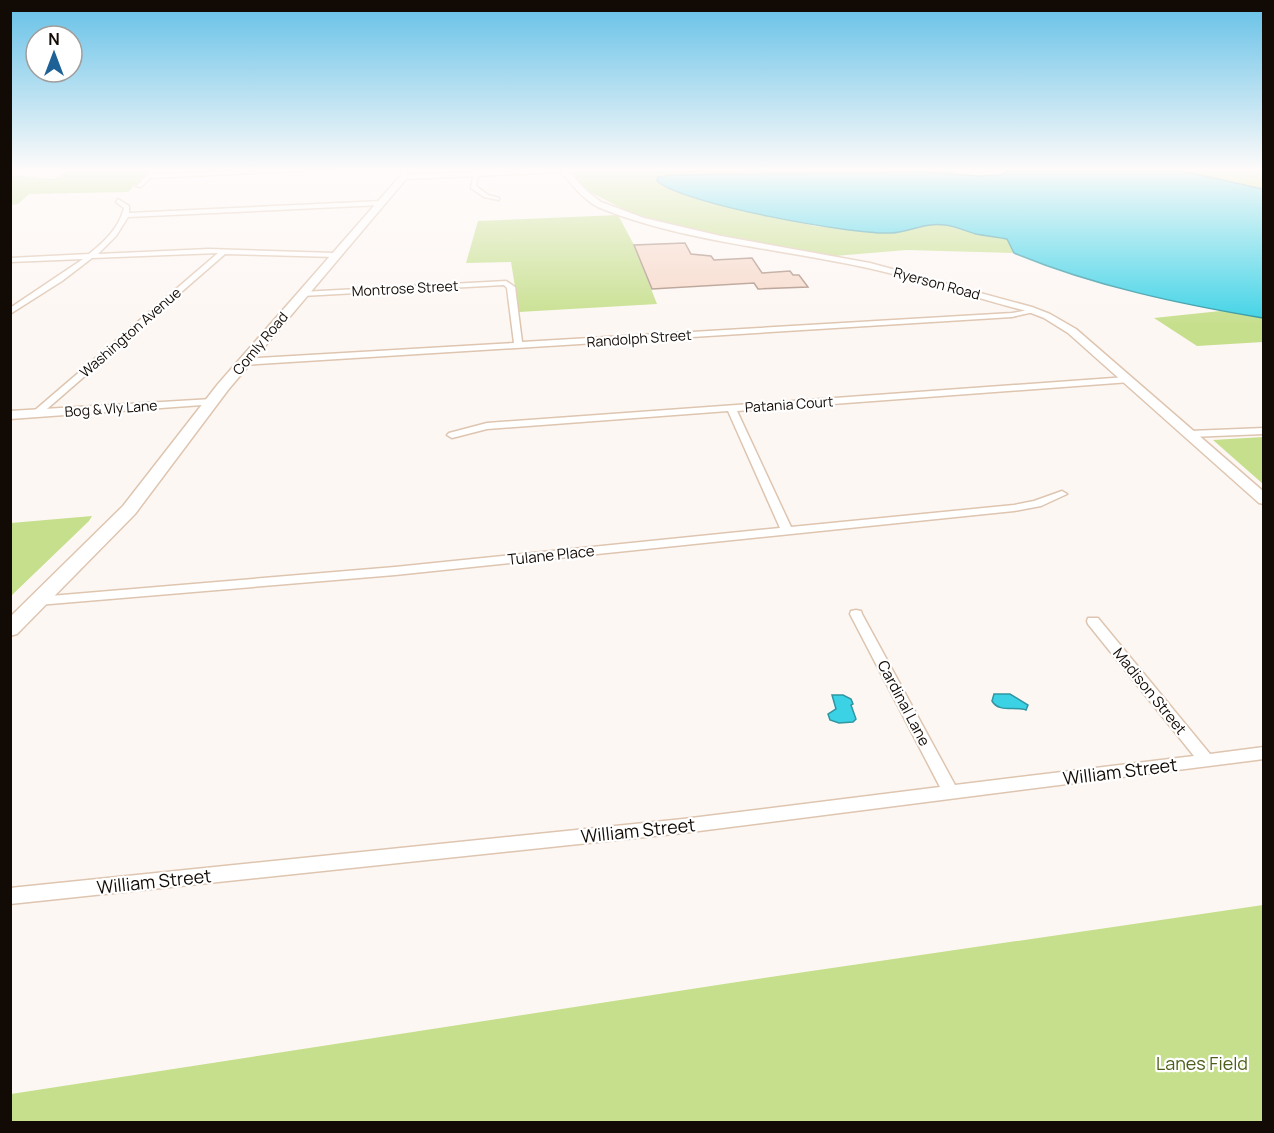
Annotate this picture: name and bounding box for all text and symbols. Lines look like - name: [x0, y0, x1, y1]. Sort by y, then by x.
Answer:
- north arrow: [24, 24, 84, 84]
- text: N: [48, 28, 60, 50]
- street label: Ryerson Road: [892, 262, 982, 304]
- street label: Montrose Street: [351, 276, 459, 300]
- street label: Washington Avenue: [75, 283, 185, 381]
- street label: Comly Road: [228, 307, 292, 379]
- street label: Randolph Street: [586, 325, 693, 351]
- street label: Patania Court: [744, 391, 834, 417]
- street label: Bog & Vly Lane: [64, 395, 158, 421]
- street label: Tulane Place: [506, 540, 596, 570]
- street label: Madison Street: [1108, 643, 1192, 739]
- street label: Cardinal Lane: [873, 657, 935, 750]
- street label: William Street: [1061, 752, 1179, 790]
- street label: William Street: [580, 812, 696, 848]
- street label: William Street: [96, 863, 212, 899]
- park label: Lanes Field: [1156, 1051, 1248, 1075]

